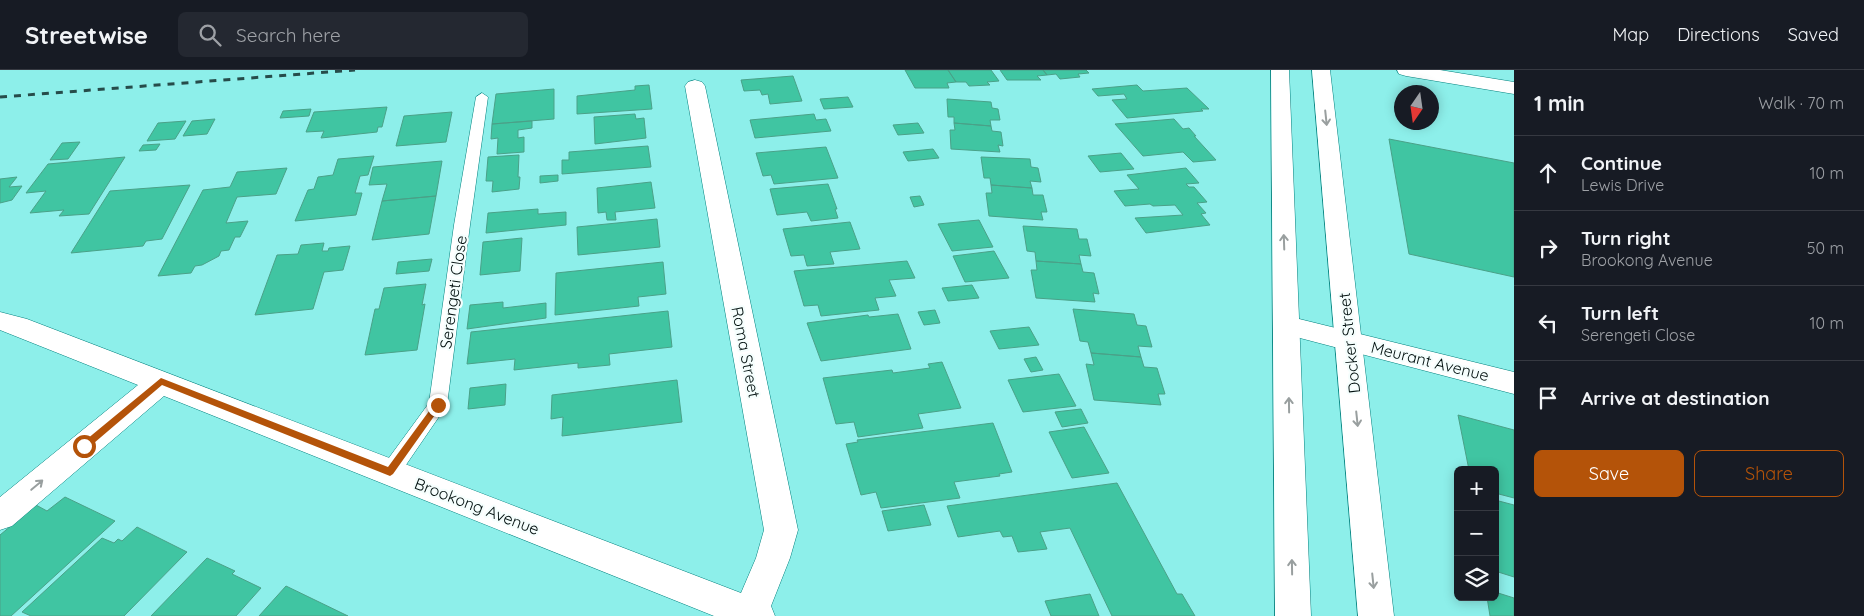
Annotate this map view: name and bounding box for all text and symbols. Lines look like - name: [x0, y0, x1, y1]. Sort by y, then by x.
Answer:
- search box: [178, 12, 528, 57]
- text: Streetwise: [25, 20, 148, 50]
- icon: search: [196, 21, 224, 49]
- text: Search here: [236, 23, 341, 47]
- text: Map: [1612, 23, 1649, 46]
- text: Directions: [1677, 23, 1760, 46]
- text: Saved: [1788, 23, 1839, 46]
- north arrow: [1394, 85, 1439, 130]
- text: 1 min: [1534, 90, 1585, 116]
- text: Walk · 70 m: [1758, 93, 1844, 113]
- one-way arrow: [1321, 110, 1331, 126]
- text: Continue: [1581, 151, 1662, 175]
- icon: ahead: [1534, 159, 1562, 187]
- text: 10 m: [1810, 163, 1844, 183]
- text: Lewis Drive: [1581, 175, 1664, 195]
- text: Turn right: [1581, 226, 1670, 250]
- street label: Serengeti Close: [435, 234, 471, 350]
- icon: right: [1534, 234, 1562, 262]
- one-way arrow: [1280, 235, 1289, 251]
- text: 50 m: [1807, 238, 1844, 258]
- text: Brookong Avenue: [1581, 250, 1713, 270]
- street label: Docker Street: [1334, 292, 1364, 394]
- text: Turn left: [1581, 301, 1659, 325]
- street label: Roma Street: [727, 305, 765, 399]
- icon: left: [1534, 309, 1562, 337]
- text: 10 m: [1810, 313, 1844, 333]
- text: Serengeti Close: [1581, 325, 1695, 345]
- street label: Meurant Avenue: [1369, 337, 1491, 385]
- icon: arrive: [1534, 384, 1562, 412]
- text: Arrive at destination: [1581, 386, 1770, 410]
- route end: [427, 394, 450, 417]
- one-way arrow: [1284, 397, 1293, 413]
- one-way arrow: [1352, 411, 1362, 427]
- route start: [73, 435, 96, 458]
- button: Save: [1534, 450, 1684, 497]
- button: Share: [1694, 450, 1844, 497]
- map controls: [1454, 466, 1499, 601]
- button: +: [1454, 466, 1499, 511]
- street label: Brookong Avenue: [412, 473, 542, 539]
- one-way arrow: [31, 479, 44, 490]
- button: −: [1454, 511, 1499, 556]
- button: layers: [1454, 556, 1499, 601]
- one-way arrow: [1287, 560, 1297, 576]
- one-way arrow: [1368, 573, 1378, 589]

